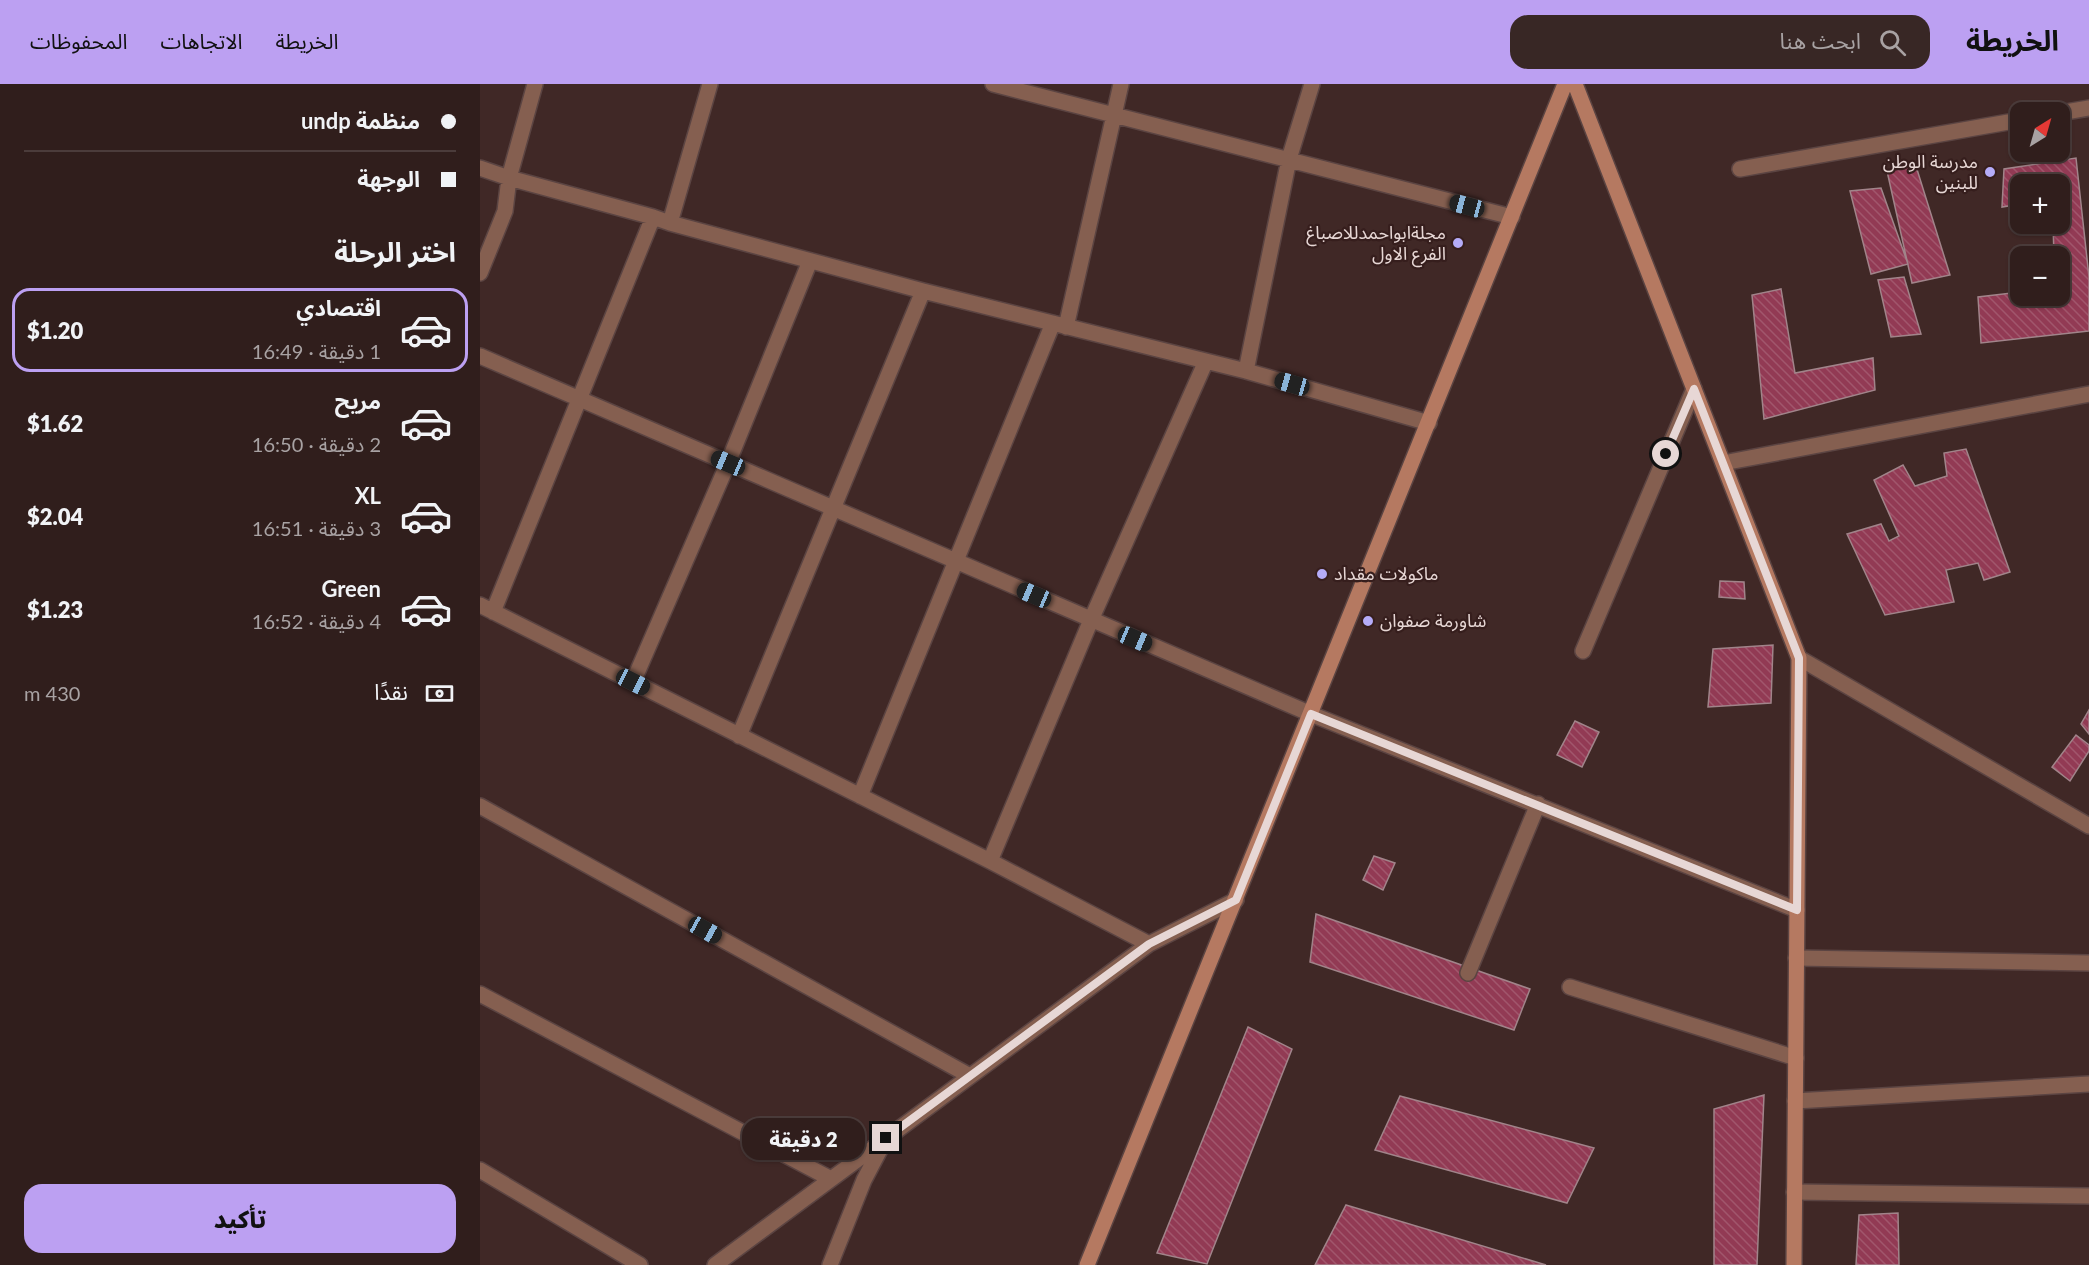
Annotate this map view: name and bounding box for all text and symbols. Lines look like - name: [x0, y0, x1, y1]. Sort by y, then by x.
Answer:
- search box: [1510, 15, 1930, 69]
- text: الخريطة: [1966, 23, 2059, 57]
- icon: search: [1876, 26, 1909, 59]
- text: ابحث هنا: [1780, 27, 1861, 54]
- text: المحفوظات: [30, 28, 127, 53]
- text: الاتجاهات: [160, 28, 242, 53]
- text: الخريطة: [275, 28, 338, 53]
- north arrow: [2010, 102, 2070, 162]
- map controls: [2010, 102, 2070, 306]
- text: منظمة undp: [301, 107, 420, 134]
- place label: مدرسة الوطن للبنين: [1883, 150, 1978, 194]
- text: الوجهة: [357, 165, 420, 192]
- marker: مدرسة الوطن للبنين: [1983, 165, 1997, 179]
- button: +: [2010, 174, 2070, 234]
- car: [1447, 193, 1487, 219]
- place label: مجلةابواحمدللاصباغ الفرع الاول: [1306, 221, 1446, 268]
- text: اختر الرحلة: [334, 235, 456, 268]
- marker: مجلةابواحمدللاصباغ الفرع الاول: [1451, 236, 1465, 250]
- button: −: [2010, 246, 2070, 306]
- text: اقتصادي: [296, 294, 381, 321]
- icon: car: [399, 303, 453, 357]
- text: $1.20: [27, 317, 83, 344]
- text: 1 دقيقة · 16:49: [252, 339, 381, 363]
- car: [1272, 370, 1312, 398]
- text: مريح: [335, 387, 381, 414]
- icon: car: [399, 396, 453, 450]
- text: $1.62: [27, 410, 83, 437]
- text: 2 دقيقة · 16:50: [252, 432, 381, 456]
- route start: [1652, 440, 1679, 467]
- car: [708, 448, 748, 478]
- text: XL: [355, 482, 381, 509]
- icon: car: [399, 489, 453, 543]
- text: $2.04: [27, 503, 83, 530]
- text: 3 دقيقة · 16:51: [252, 516, 381, 540]
- place label: ماكولات مقداد: [1334, 562, 1438, 585]
- marker: ماكولات مقداد: [1315, 567, 1329, 581]
- text: Green: [321, 575, 381, 602]
- car: [1014, 580, 1054, 610]
- icon: car: [399, 582, 453, 636]
- text: $1.23: [27, 596, 83, 623]
- text: 4 دقيقة · 16:52: [252, 609, 381, 633]
- place label: شاورمة صفوان: [1380, 609, 1486, 632]
- marker: شاورمة صفوان: [1361, 614, 1375, 628]
- car: [1115, 624, 1155, 654]
- car: [613, 666, 653, 698]
- icon: cash: [423, 677, 456, 710]
- text: نقدًا: [374, 678, 408, 705]
- text: 430 m: [24, 681, 80, 705]
- car: [685, 913, 725, 947]
- callout: 2 دقيقة: [742, 1117, 865, 1159]
- route end: [872, 1124, 899, 1151]
- text: 2 دقيقة: [769, 1127, 838, 1151]
- button: تأكيد: [24, 1184, 456, 1253]

